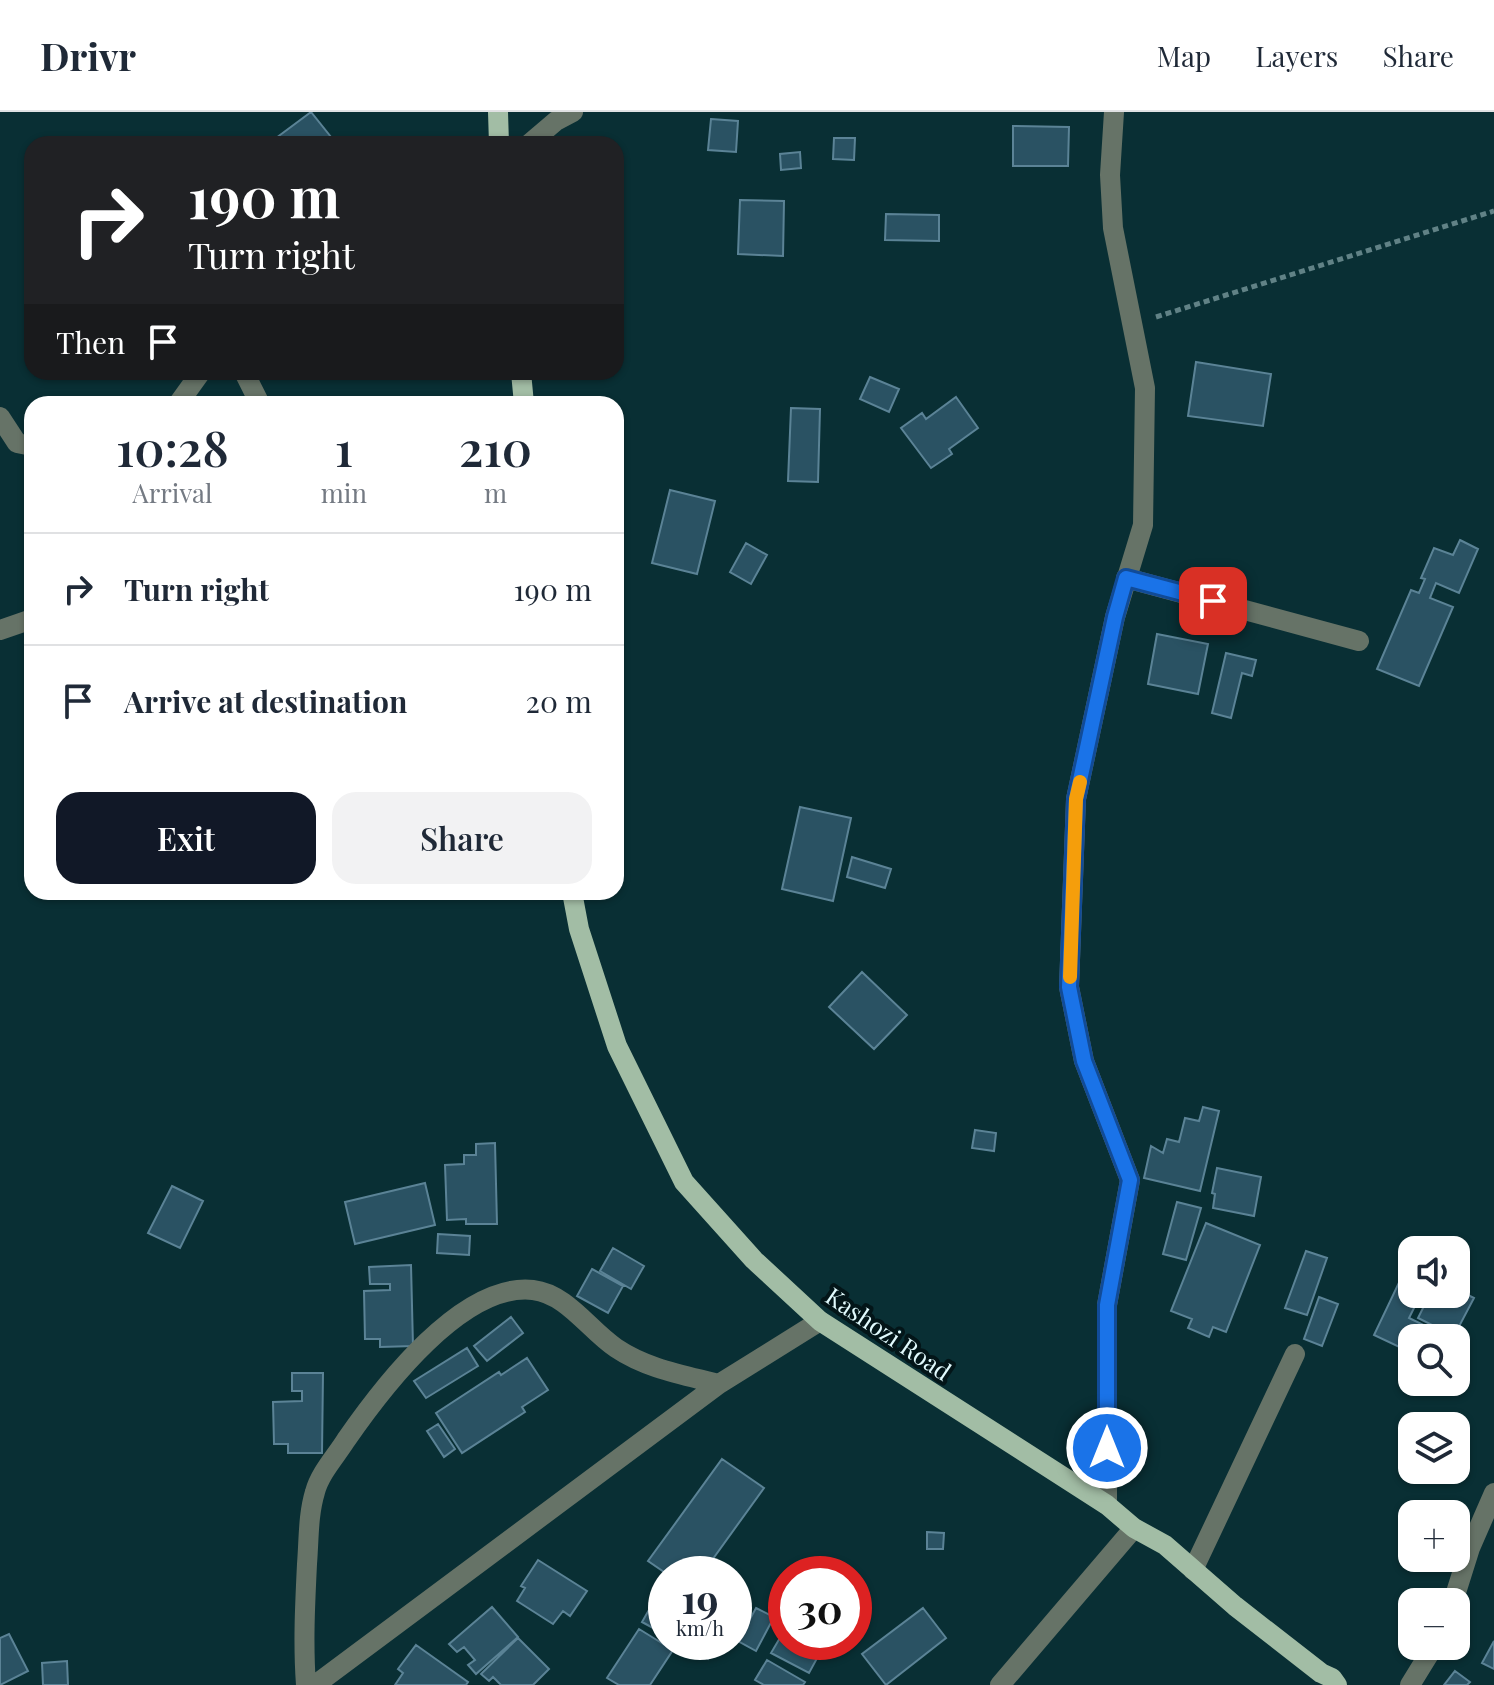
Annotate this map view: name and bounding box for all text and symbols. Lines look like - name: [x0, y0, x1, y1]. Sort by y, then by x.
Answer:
- text: Drivr: [40, 30, 136, 81]
- text: Map: [1157, 37, 1211, 74]
- text: Layers: [1255, 37, 1338, 74]
- text: Share: [1382, 37, 1454, 74]
- text: 190 m: [188, 158, 340, 233]
- icon: right: [56, 168, 160, 272]
- text: Turn right: [188, 230, 355, 278]
- icon: arrive: [141, 320, 185, 364]
- text: Then: [56, 322, 125, 362]
- text: 10:28: [116, 415, 229, 479]
- text: 1: [335, 415, 353, 479]
- text: 210: [459, 415, 532, 479]
- text: Arrival: [132, 475, 212, 510]
- text: min: [321, 475, 367, 510]
- text: m: [484, 475, 507, 510]
- icon: right: [56, 567, 100, 611]
- pin: [1179, 567, 1247, 635]
- text: Turn right: [124, 569, 269, 609]
- text: 190 m: [514, 569, 592, 609]
- icon: arrive: [1191, 579, 1235, 623]
- icon: arrive: [56, 679, 100, 723]
- text: Arrive at destination: [124, 681, 407, 721]
- text: 20 m: [526, 681, 592, 721]
- button: Exit: [56, 792, 316, 884]
- button: Share: [332, 792, 592, 884]
- map controls: [1398, 1236, 1470, 1660]
- button: sound: [1398, 1236, 1470, 1308]
- street label: Kashozi Road: [820, 1279, 958, 1387]
- button: search: [1398, 1324, 1470, 1396]
- position arrow: [1065, 1406, 1149, 1490]
- button: layers: [1398, 1412, 1470, 1484]
- button: +: [1398, 1500, 1470, 1572]
- speed limit sign: 30: [768, 1556, 872, 1660]
- text: 19: [681, 1571, 719, 1624]
- button: −: [1398, 1588, 1470, 1660]
- text: km/h: [676, 1614, 724, 1641]

